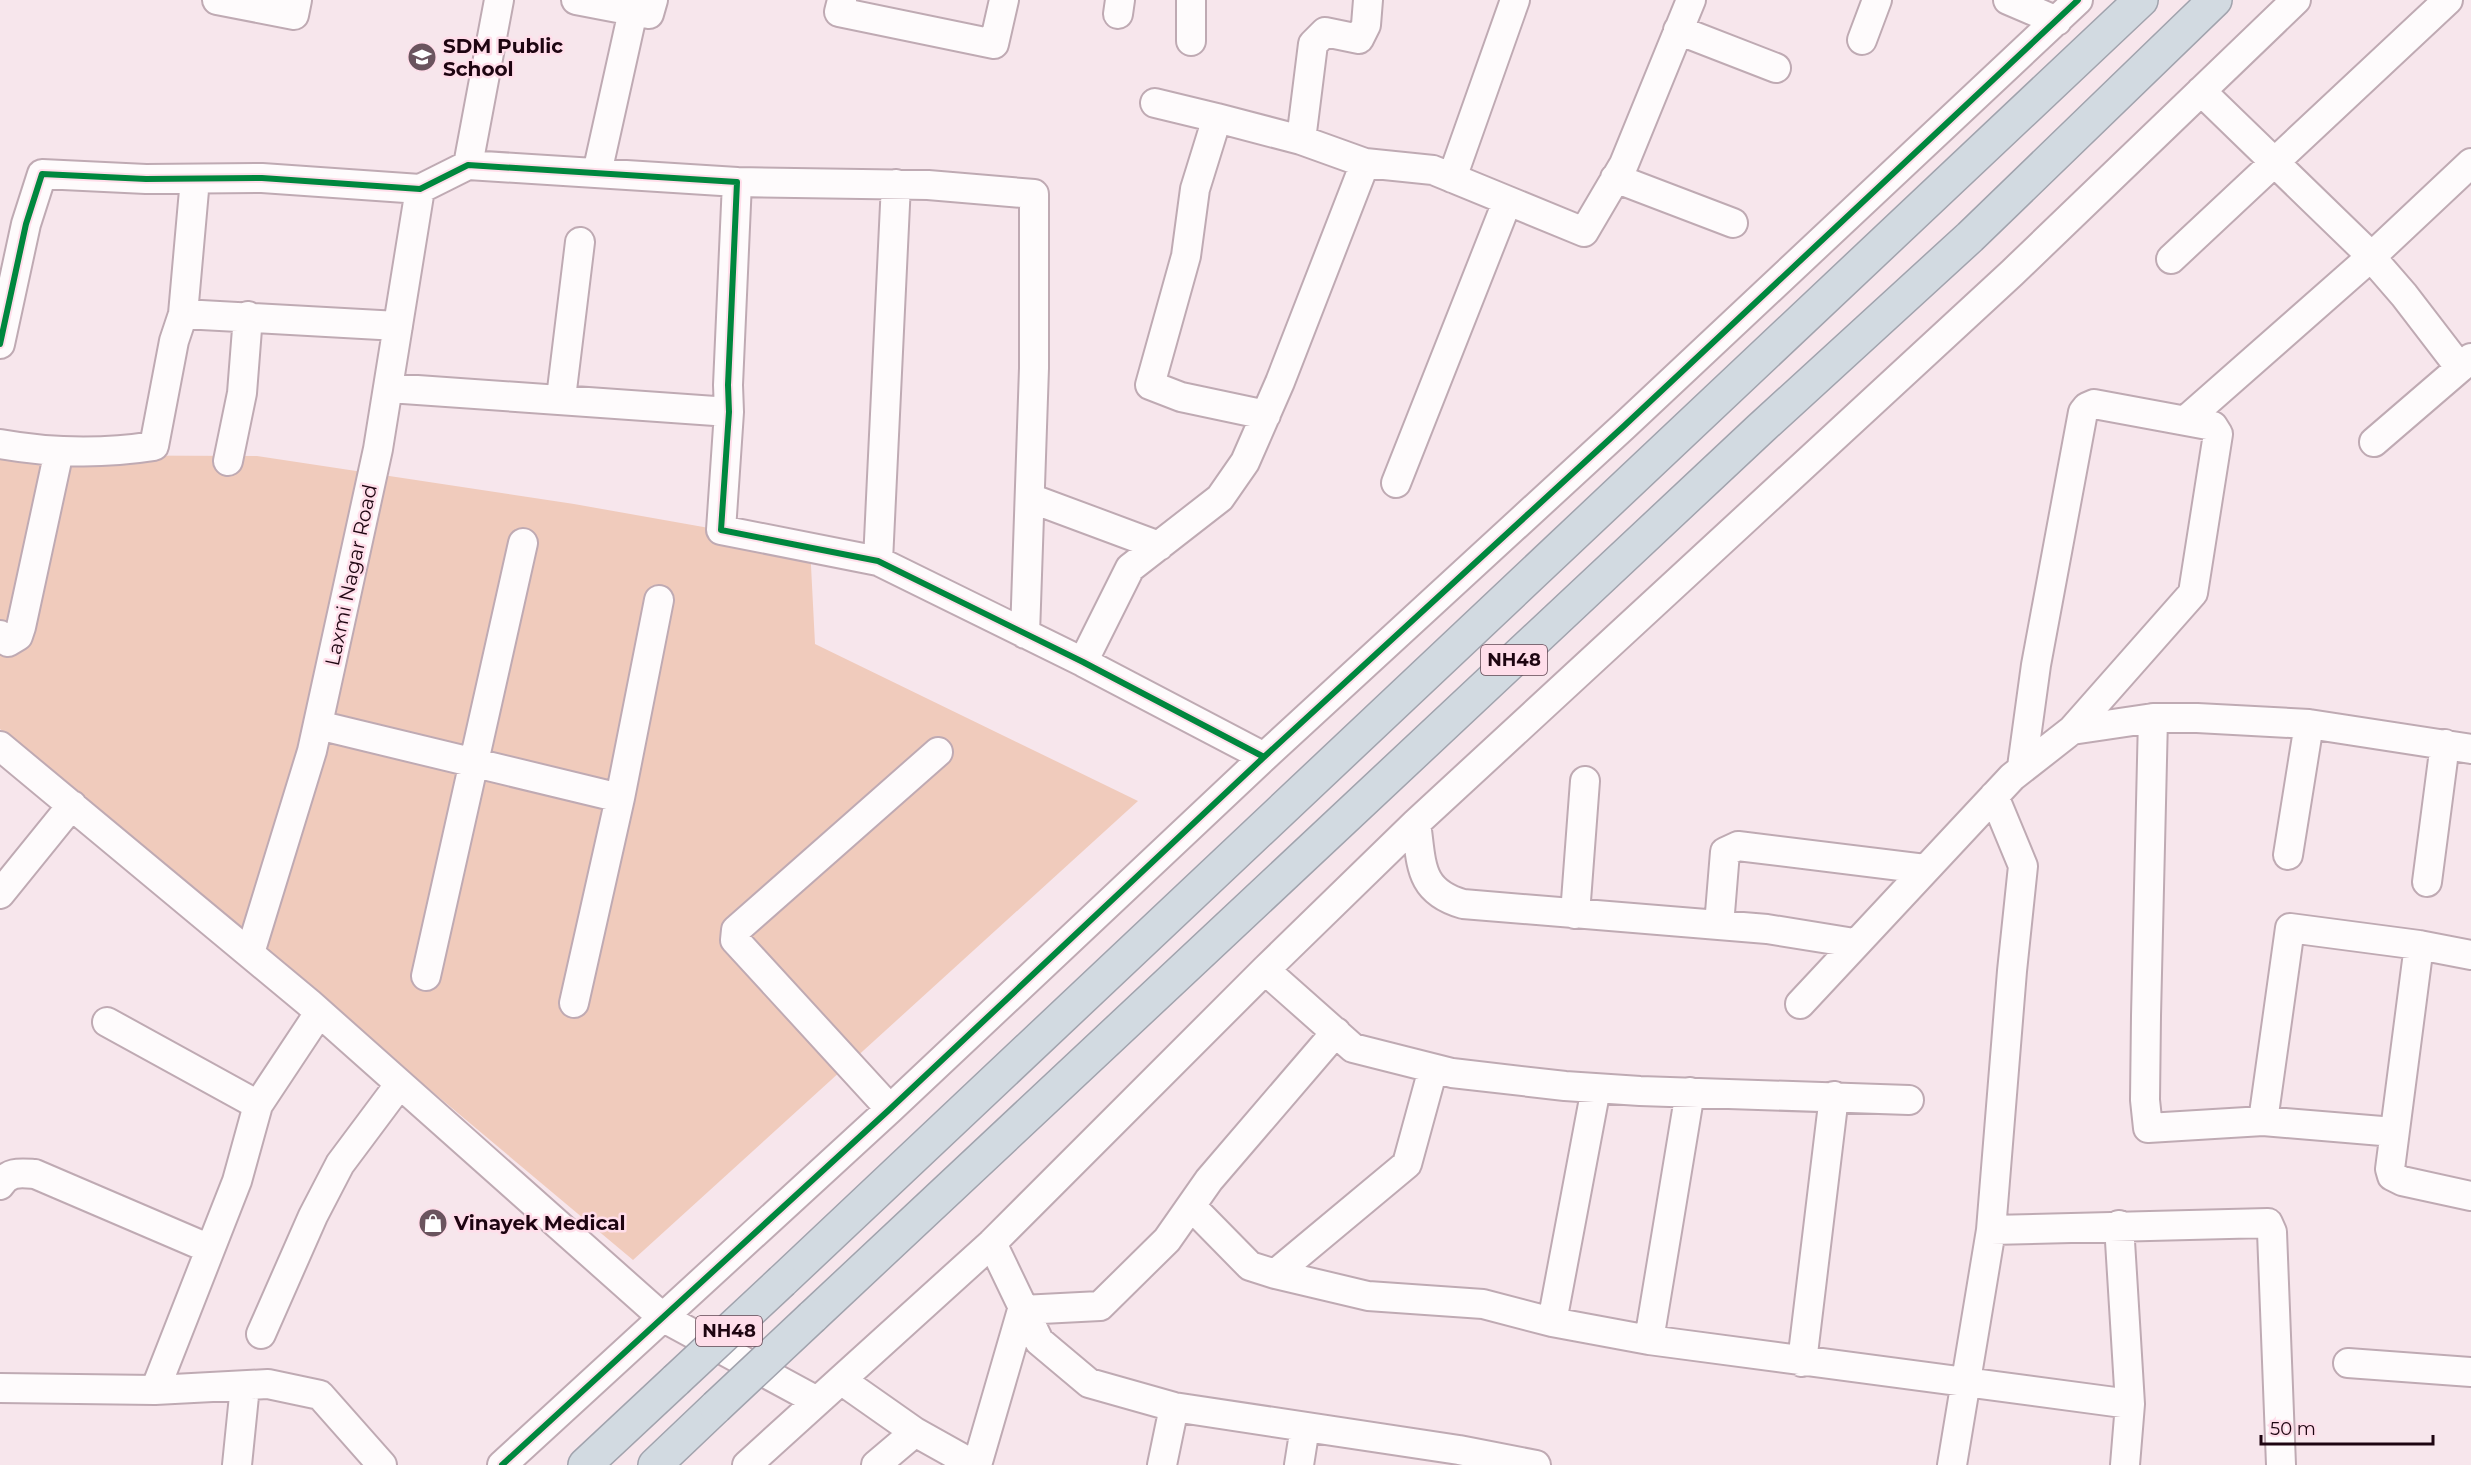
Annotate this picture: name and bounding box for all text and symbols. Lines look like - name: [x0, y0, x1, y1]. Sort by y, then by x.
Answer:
- place label: SDM Public School: [443, 34, 563, 81]
- school or university icon: SDM Public School: [406, 41, 438, 73]
- street label: Laxmi Nagar Road: [320, 482, 382, 668]
- road number: NH48: [1481, 645, 1547, 675]
- shop icon: Vinayek Medical: [417, 1207, 449, 1239]
- place label: Vinayek Medical: [453, 1211, 626, 1235]
- road number: NH48: [696, 1316, 762, 1346]
- scale bar: [2261, 1408, 2434, 1446]
- text: 50 m: [2270, 1418, 2316, 1440]

